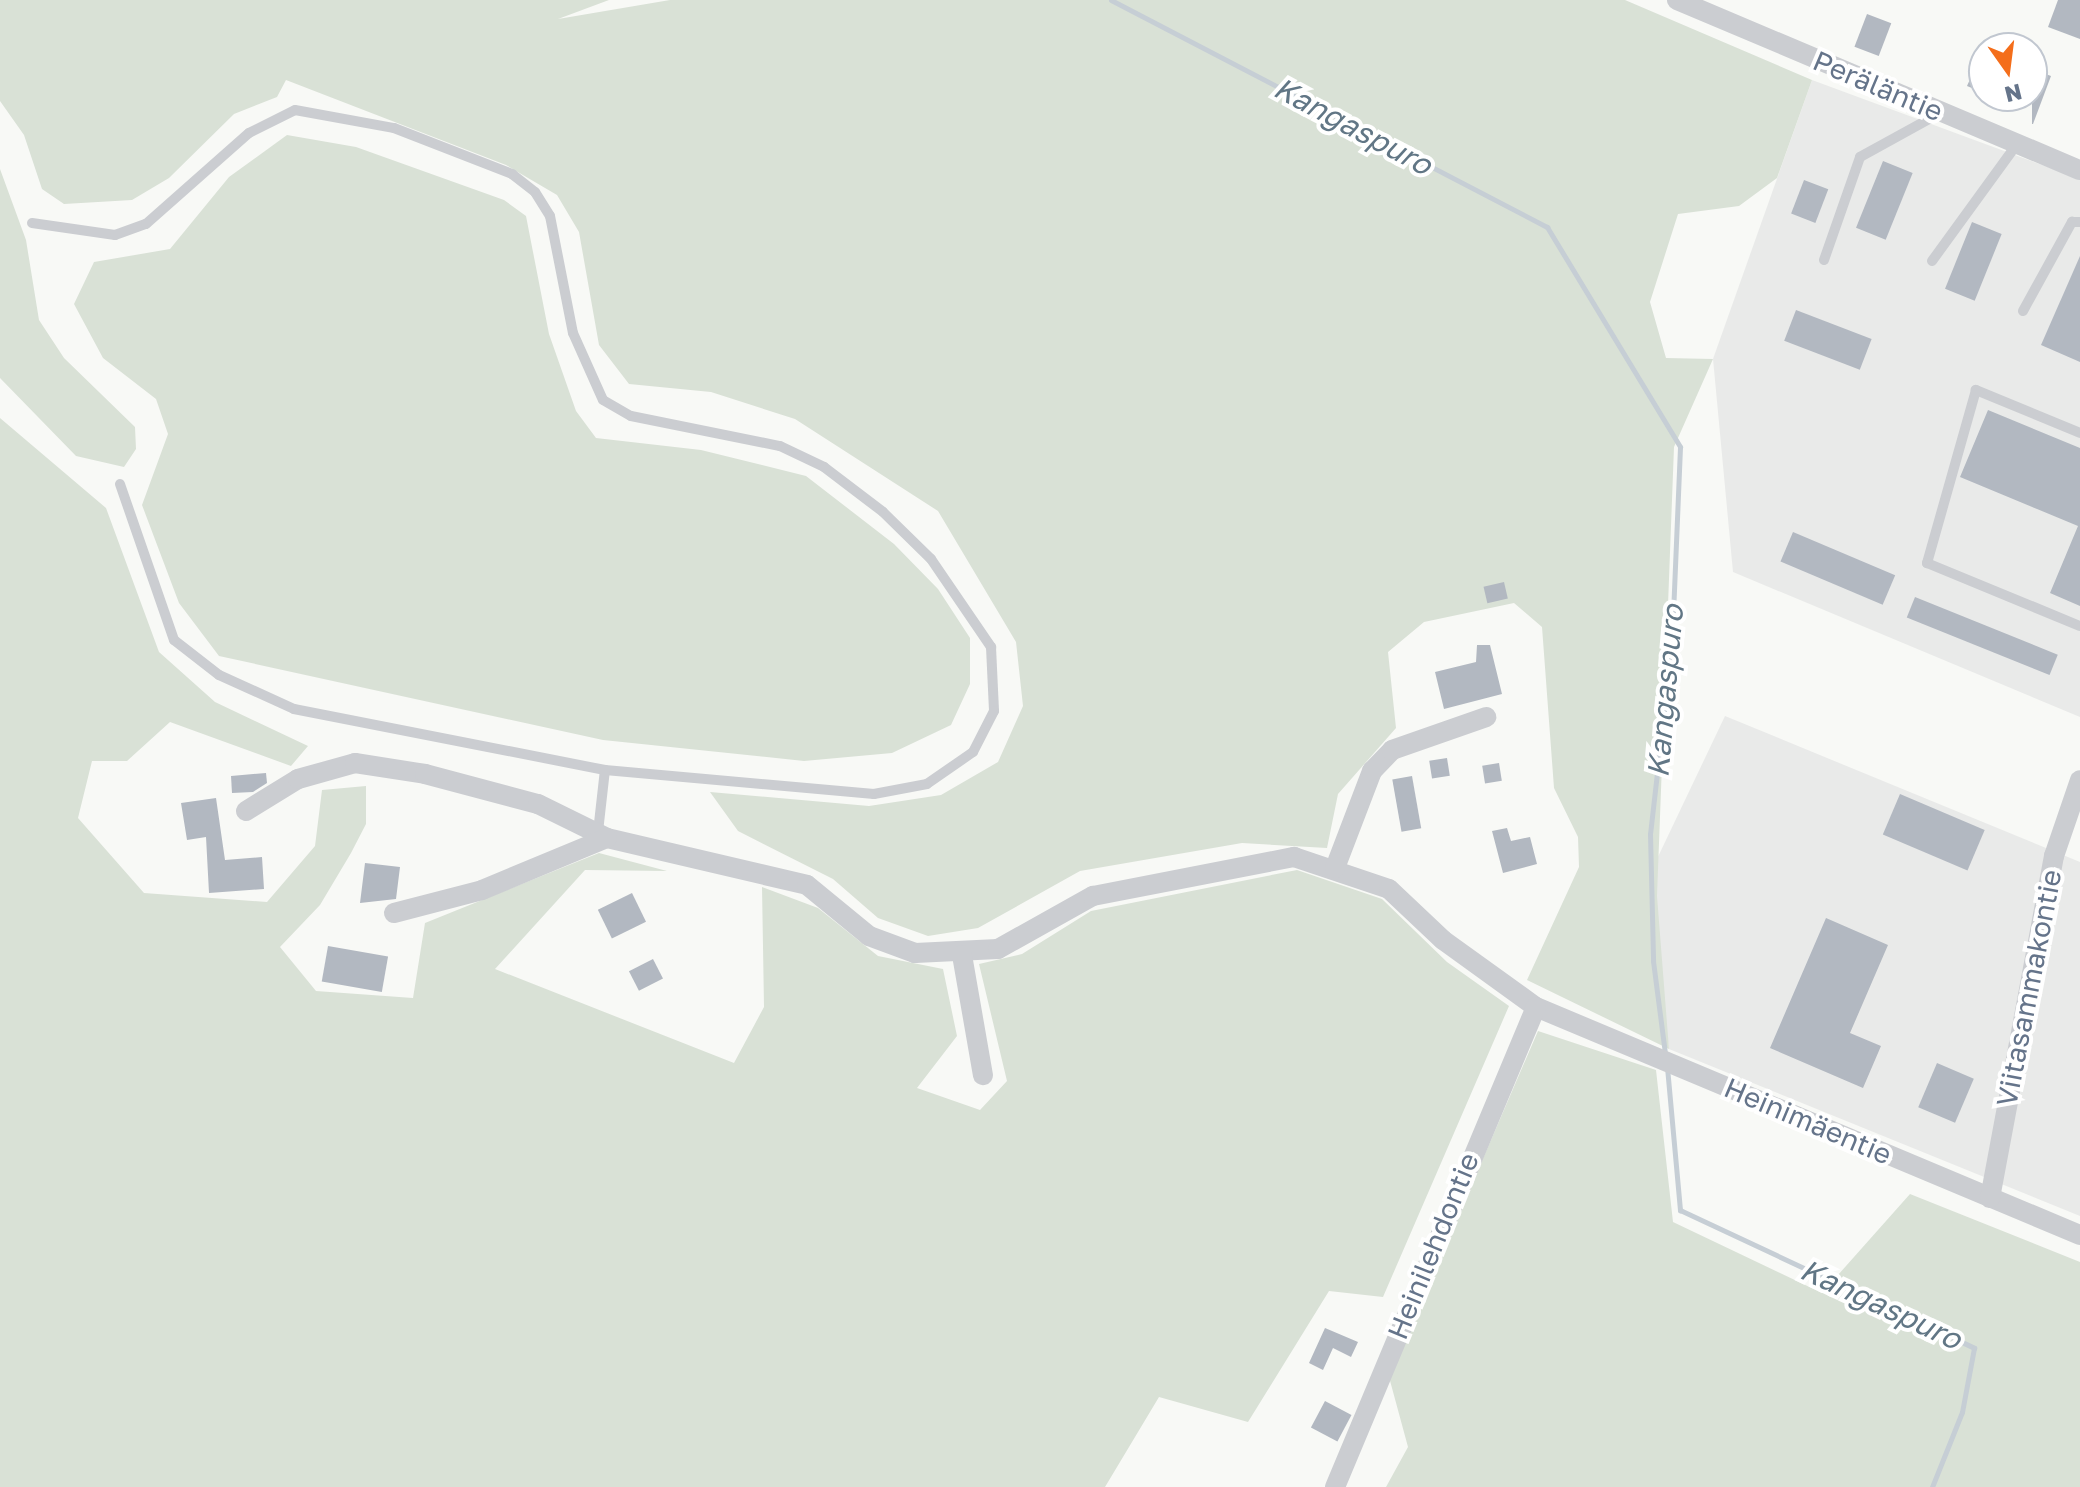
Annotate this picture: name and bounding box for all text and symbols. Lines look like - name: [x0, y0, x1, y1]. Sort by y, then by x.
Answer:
- north arrow: [1968, 32, 2048, 112]
- street label: Peräläntie: [1808, 44, 1948, 128]
- water label: Kangaspuro: [1268, 69, 1438, 183]
- text: N: [2002, 79, 2025, 109]
- water label: Kangaspuro: [1640, 603, 1690, 779]
- street label: Viitasammakontie: [1990, 867, 2068, 1109]
- street label: Heinimäentie: [1719, 1071, 1897, 1171]
- street label: Heinilehdontie: [1380, 1148, 1486, 1344]
- water label: Kangaspuro: [1795, 1251, 1967, 1357]

